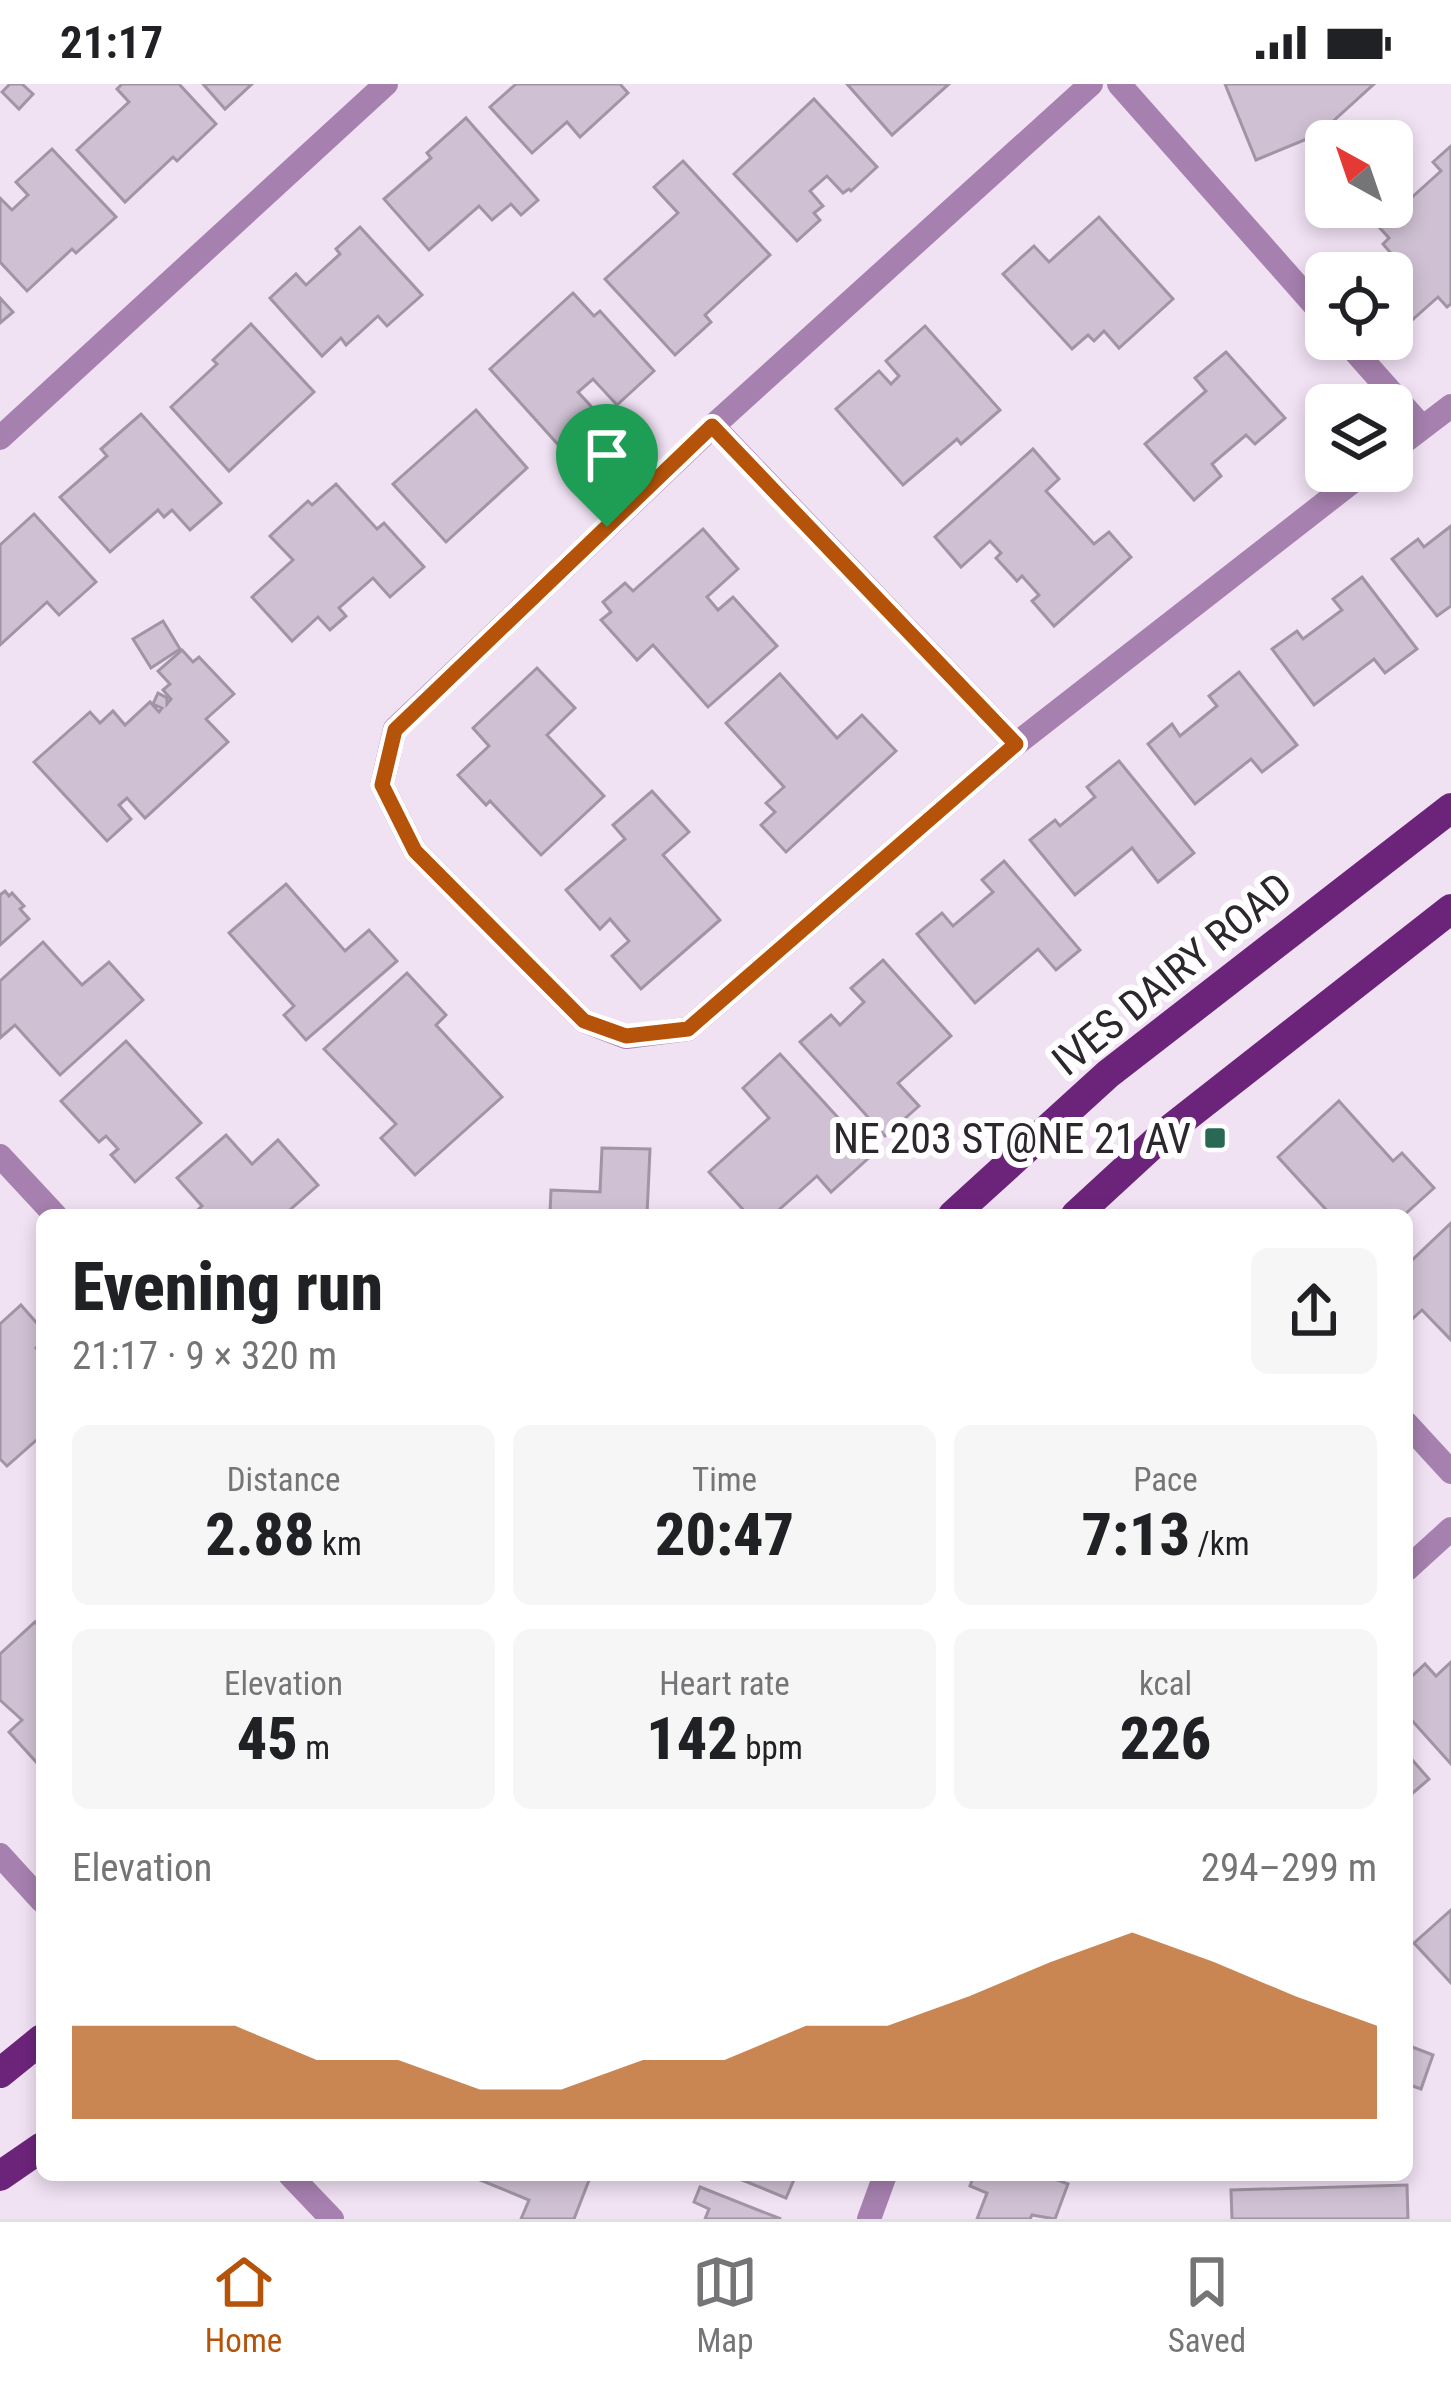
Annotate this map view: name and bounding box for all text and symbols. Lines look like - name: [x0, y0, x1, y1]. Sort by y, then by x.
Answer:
- text: 21:17: [60, 16, 163, 69]
- north arrow: [1305, 120, 1413, 228]
- map controls: [1305, 120, 1413, 492]
- button: locate: [1305, 252, 1413, 360]
- button: layers: [1305, 384, 1413, 492]
- pin: [556, 404, 658, 527]
- icon: arrive: [574, 422, 640, 488]
- street label: IVES DAIRY ROAD: [1043, 863, 1301, 1085]
- place label: NE 203 ST@NE 21 AV: [833, 1114, 1191, 1163]
- marker: NE 203 ST@NE 21 AV: [1202, 1125, 1228, 1151]
- button: share: [1251, 1248, 1377, 1374]
- text: Evening run: [72, 1249, 383, 1326]
- text: 21:17 · 9 × 320 m: [72, 1333, 337, 1379]
- text: Distance: [227, 1460, 340, 1499]
- text: Time: [692, 1460, 757, 1499]
- text: Pace: [1133, 1460, 1198, 1499]
- text: 2.88: [205, 1499, 315, 1570]
- text: 20:47: [655, 1499, 794, 1570]
- text: 7:13: [1082, 1499, 1190, 1570]
- text: km: [315, 1524, 362, 1563]
- text: /km: [1190, 1524, 1249, 1563]
- text: Elevation: [224, 1664, 343, 1703]
- text: Heart rate: [659, 1664, 790, 1703]
- text: kcal: [1139, 1664, 1192, 1703]
- text: 45: [237, 1703, 298, 1774]
- text: 142: [646, 1703, 738, 1774]
- text: 226: [1120, 1703, 1211, 1774]
- text: m: [298, 1728, 330, 1767]
- text: bpm: [738, 1728, 803, 1767]
- text: Elevation: [72, 1845, 212, 1891]
- text: 294–299 m: [1201, 1845, 1377, 1891]
- tab: Home: [205, 2249, 282, 2360]
- tab: Map: [692, 2249, 758, 2360]
- tab: Saved: [1168, 2249, 1246, 2360]

